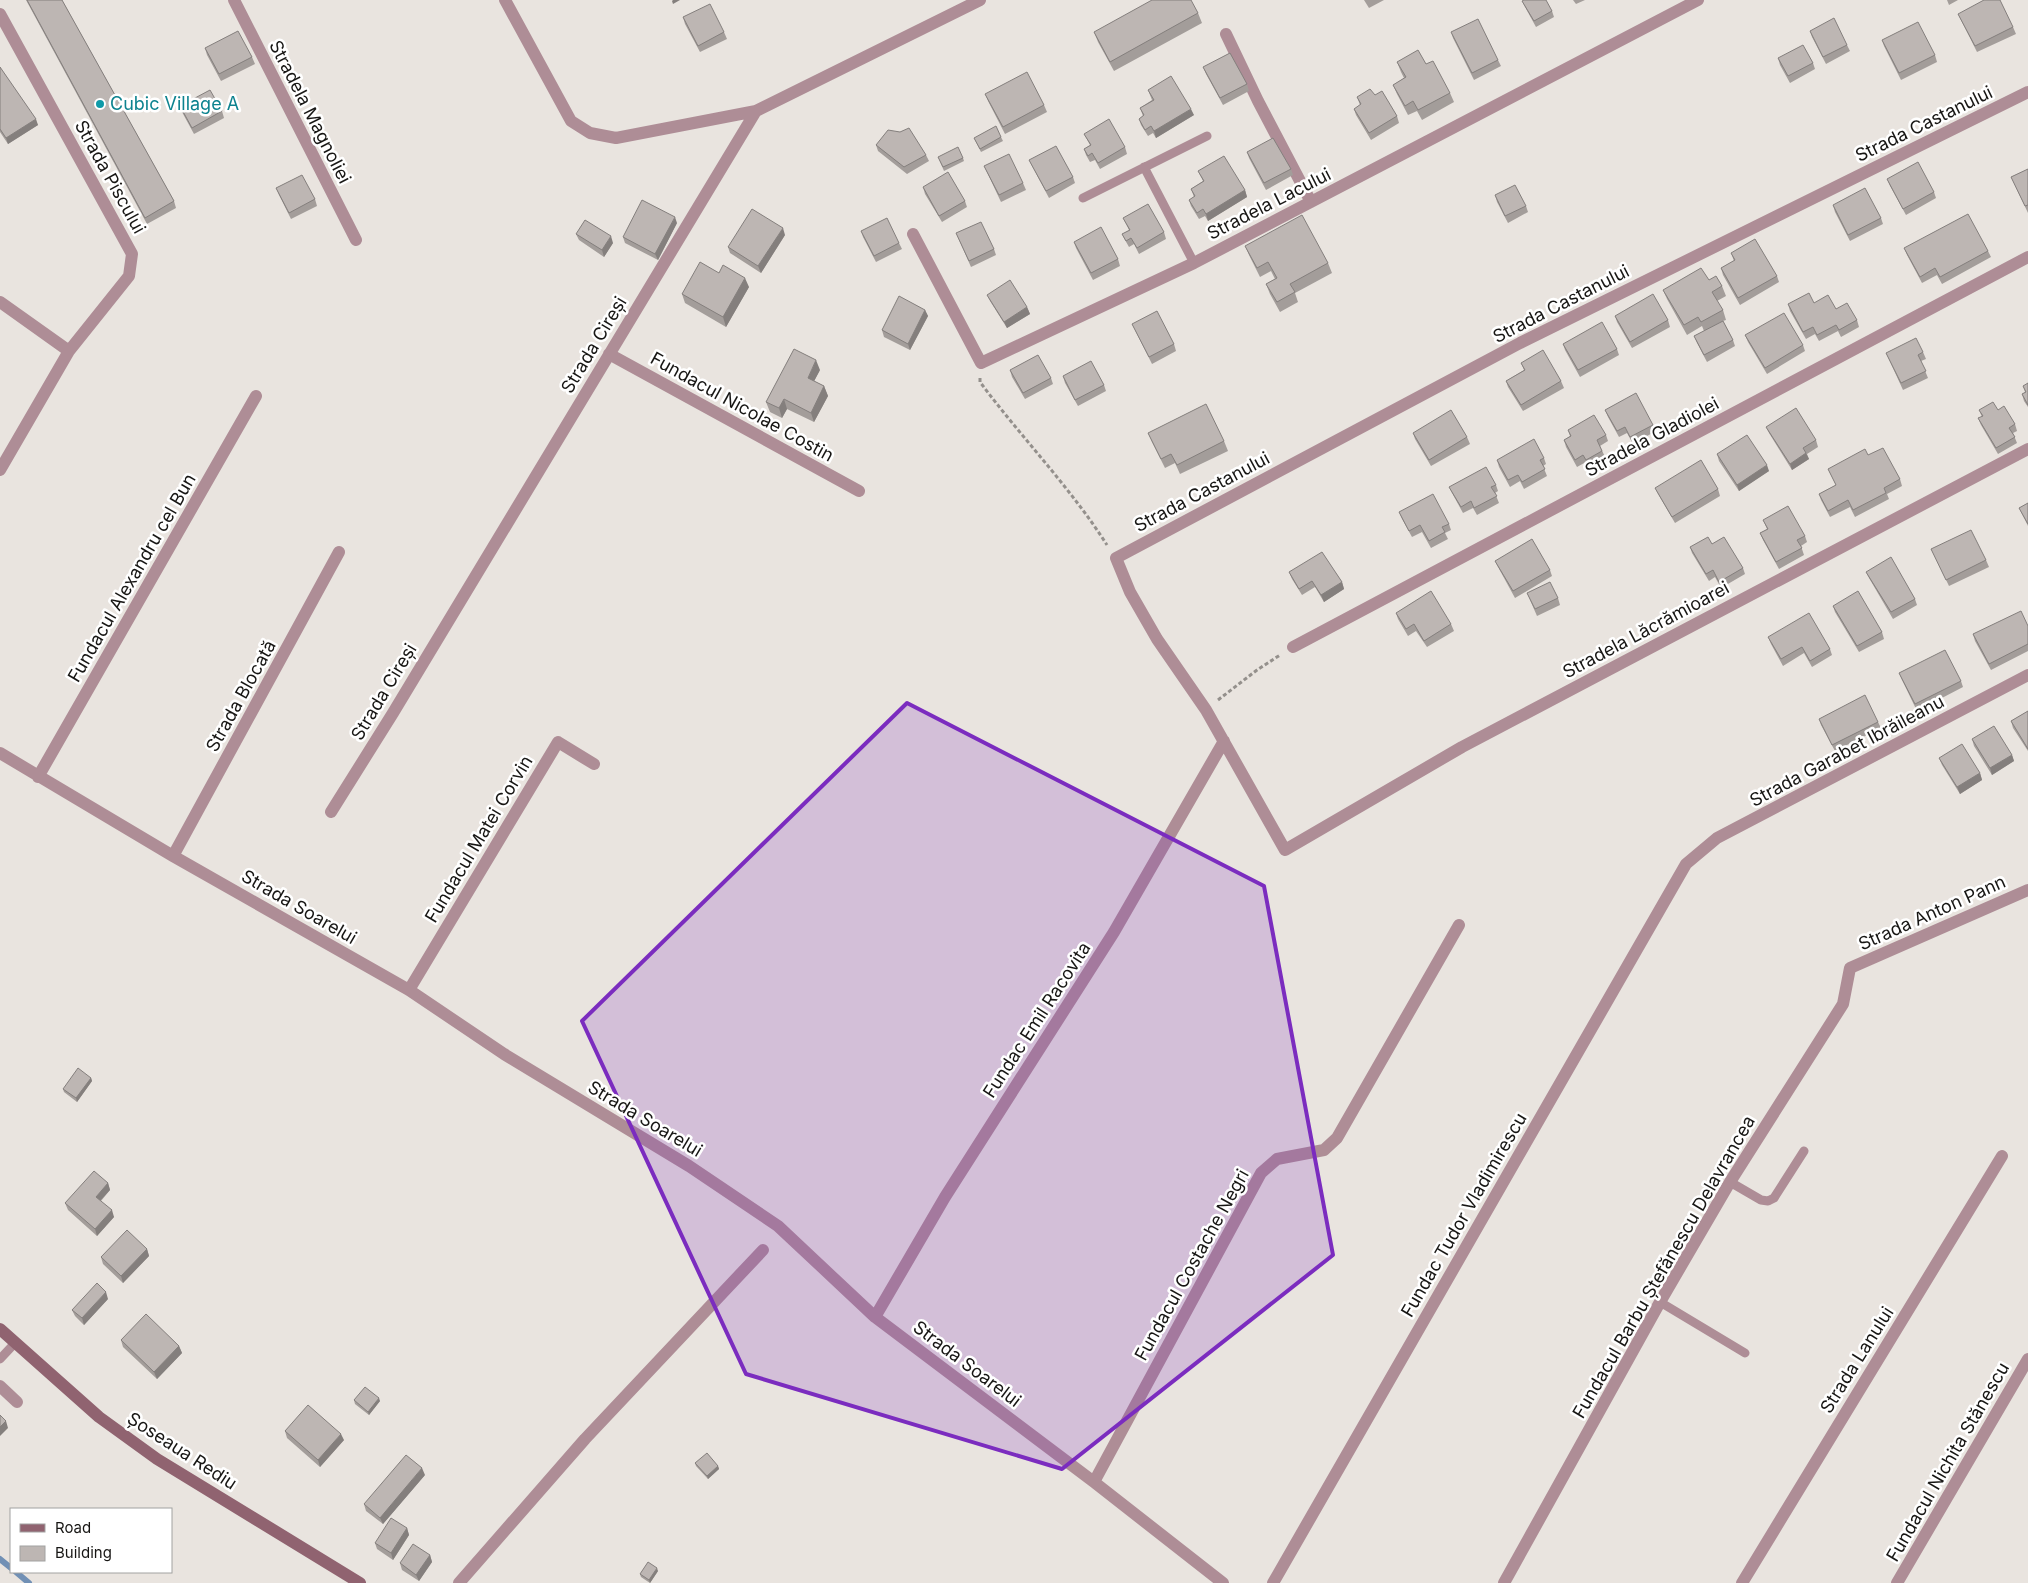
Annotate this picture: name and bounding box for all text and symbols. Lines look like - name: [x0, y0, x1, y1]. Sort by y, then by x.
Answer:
- street label: Stradela Magnoliei: [265, 37, 356, 187]
- street label: Strada Castanului: [1852, 81, 1996, 166]
- place label: Cubic Village A: [110, 93, 239, 114]
- marker: Cubic Village A: [94, 98, 106, 110]
- street label: Strada Piscului: [71, 116, 150, 237]
- street label: Stradela Lacului: [1203, 163, 1334, 244]
- street label: Strada Castanului: [1489, 260, 1632, 347]
- street label: Strada Cireși: [557, 293, 631, 397]
- street label: Fundacul Nicolae Costin: [647, 347, 837, 466]
- street label: Stradela Gladiolei: [1581, 392, 1722, 481]
- street label: Strada Castanului: [1131, 447, 1273, 536]
- street label: Fundacul Alexandru cel Bun: [63, 470, 200, 686]
- street label: Stradela Lăcrămioarei: [1559, 577, 1733, 682]
- street label: Strada Blocată: [201, 636, 280, 755]
- street label: Strada Cireși: [347, 640, 421, 744]
- street label: Strada Garabet Ibrăileanu: [1746, 690, 1947, 811]
- street label: Fundacul Matei Corvin: [420, 752, 537, 926]
- street label: Strada Soarelui: [238, 865, 361, 948]
- street label: Strada Anton Pann: [1855, 871, 2009, 954]
- street label: Fundac Emil Racovita: [978, 938, 1095, 1101]
- street label: Strada Soarelui: [584, 1076, 706, 1161]
- street label: Fundac Tudor Vladimirescu: [1396, 1109, 1531, 1321]
- street label: Fundacul Barbu Ștefănescu Delavrancea: [1568, 1112, 1760, 1422]
- street label: Fundacul Costache Negri: [1130, 1166, 1253, 1364]
- street label: Strada Lanului: [1815, 1303, 1898, 1417]
- street label: Strada Soarelui: [909, 1316, 1025, 1411]
- street label: Fundacul Nichita Stănescu: [1882, 1358, 2013, 1565]
- street label: Șoseaua Rediu: [123, 1407, 241, 1495]
- legend: [10, 1508, 172, 1573]
- text: Road: [55, 1518, 91, 1537]
- text: Building: [55, 1543, 112, 1562]

